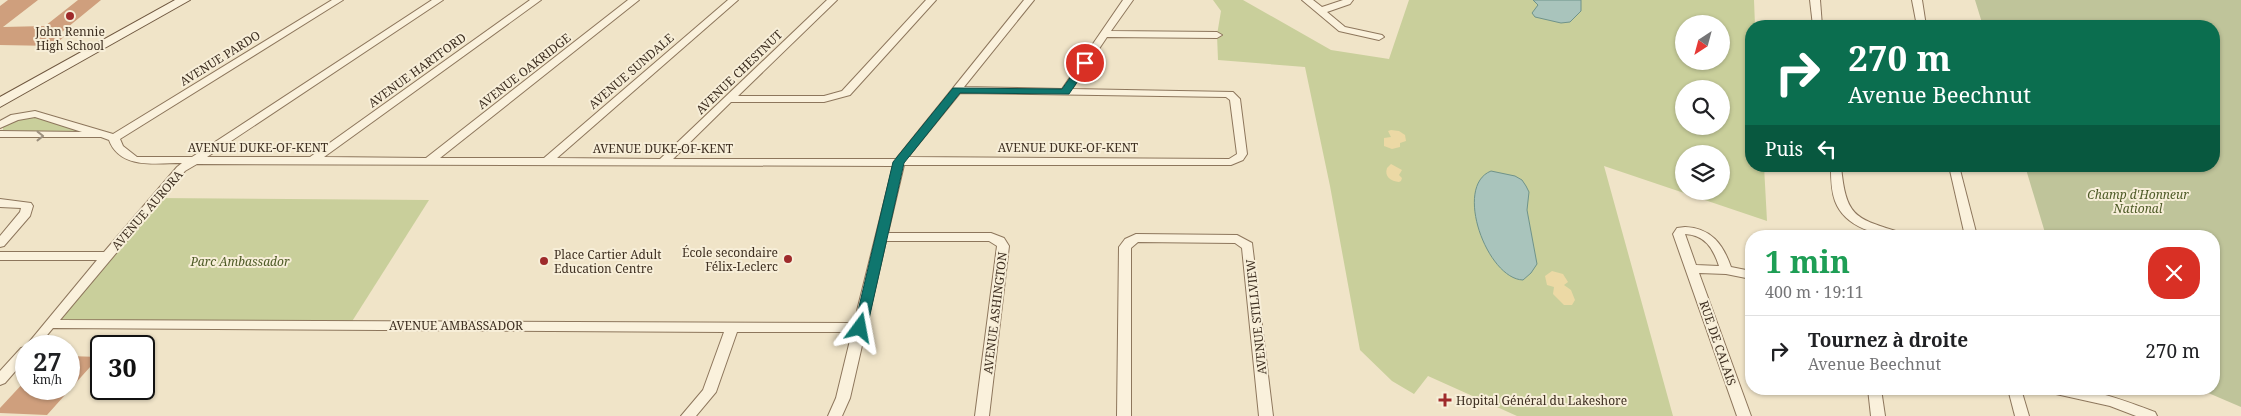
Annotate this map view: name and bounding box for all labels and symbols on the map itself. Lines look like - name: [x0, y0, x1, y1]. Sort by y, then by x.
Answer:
- marker: John Rennie High School: [64, 10, 76, 22]
- north arrow: [1675, 15, 1730, 70]
- place label: John Rennie High School: [34, 23, 105, 54]
- street label: AVENUE PARDO: [176, 26, 264, 90]
- street label: AVENUE CHESTNUT: [692, 26, 787, 118]
- street label: AVENUE HARTFORD: [365, 29, 470, 111]
- street label: AVENUE OAKRIDGE: [474, 29, 574, 113]
- street label: AVENUE SUNDALE: [585, 29, 677, 113]
- pin: [1064, 42, 1106, 84]
- one-way arrow: [36, 131, 44, 141]
- street label: AVENUE DUKE-OF-KENT: [188, 139, 329, 156]
- street label: AVENUE DUKE-OF-KENT: [998, 139, 1139, 156]
- street label: AVENUE DUKE-OF-KENT: [593, 140, 734, 157]
- street label: AVENUE AURORA: [107, 166, 187, 254]
- park label: Champ d'Honneur National: [2087, 186, 2189, 217]
- place label: École secondaire Félix-Leclerc: [682, 244, 778, 275]
- place label: Place Cartier Adult Education Centre: [554, 246, 661, 277]
- street label: AVENUE ASHINGTON: [979, 251, 1011, 375]
- park label: Parc Ambassador: [189, 253, 290, 270]
- marker: École secondaire Félix-Leclerc: [782, 253, 794, 265]
- marker: Place Cartier Adult Education Centre: [538, 255, 550, 267]
- street label: AVENUE STILLVIEW: [1241, 258, 1271, 376]
- street label: RUE DE CALAIS: [1695, 298, 1741, 388]
- position arrow: [833, 301, 885, 353]
- street label: AVENUE AMBASSADOR: [389, 317, 523, 334]
- speed limit sign: 30: [90, 335, 155, 400]
- place label: Hopital Général du Lakeshore: [1456, 392, 1627, 409]
- marker: Hopital Général du Lakeshore: [1438, 393, 1452, 407]

